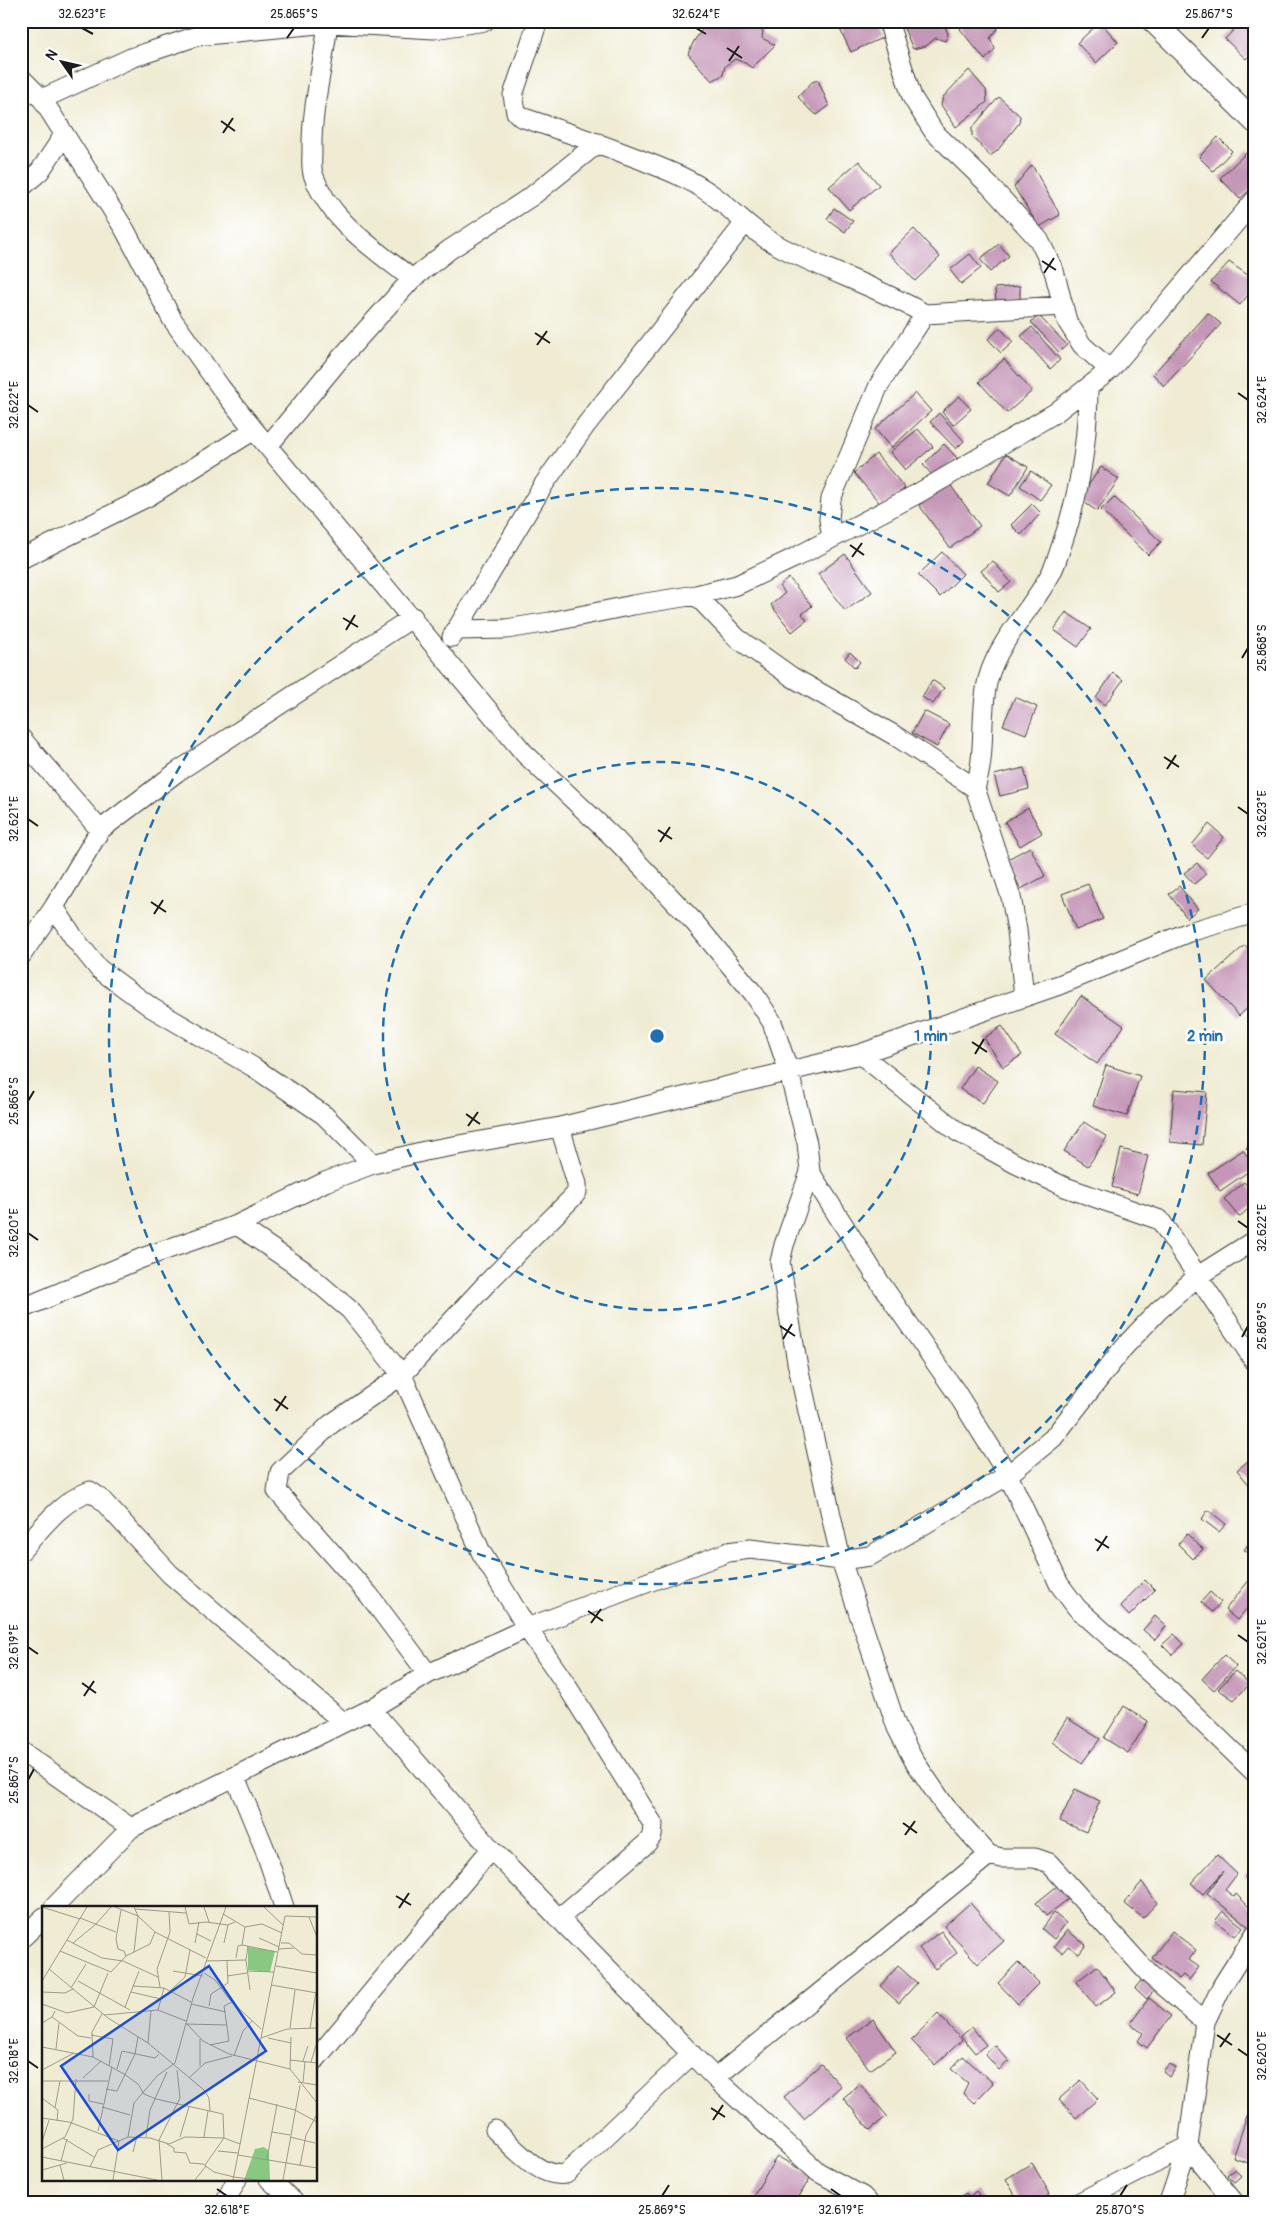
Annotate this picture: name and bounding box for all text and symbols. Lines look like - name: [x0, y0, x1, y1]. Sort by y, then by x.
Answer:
- text: 32.623°E: [58, 7, 106, 22]
- text: 25.865°S: [270, 7, 318, 22]
- text: 32.624°E: [672, 7, 720, 22]
- text: 25.867°S: [1185, 7, 1233, 22]
- north arrow: [38, 38, 88, 88]
- text: N: [42, 46, 61, 64]
- text: 32.624°E: [1255, 376, 1270, 424]
- text: 32.622°E: [7, 381, 22, 429]
- text: 25.868°S: [1255, 624, 1270, 672]
- text: 32.623°E: [1255, 790, 1270, 838]
- text: 32.621°E: [7, 796, 22, 842]
- centre of rings: [648, 1027, 666, 1045]
- text: 1 min: [914, 1027, 948, 1046]
- text: 2 min: [1187, 1027, 1223, 1046]
- text: 25.866°S: [7, 1077, 22, 1125]
- text: 32.622°E: [1255, 1204, 1270, 1252]
- text: 32.620°E: [7, 1208, 22, 1258]
- text: 25.869°S: [1255, 1302, 1270, 1350]
- text: 32.621°E: [1255, 1619, 1270, 1665]
- text: 32.619°E: [7, 1624, 22, 1670]
- text: 25.867°S: [7, 1756, 22, 1804]
- inset map: [42, 1906, 318, 2180]
- text: 32.620°E: [1255, 2031, 1270, 2081]
- text: 32.618°E: [7, 2038, 22, 2084]
- text: 32.618°E: [204, 2203, 250, 2218]
- text: 25.869°S: [638, 2203, 686, 2218]
- text: 32.619°E: [818, 2203, 864, 2218]
- text: 25.870°S: [1096, 2203, 1144, 2218]

